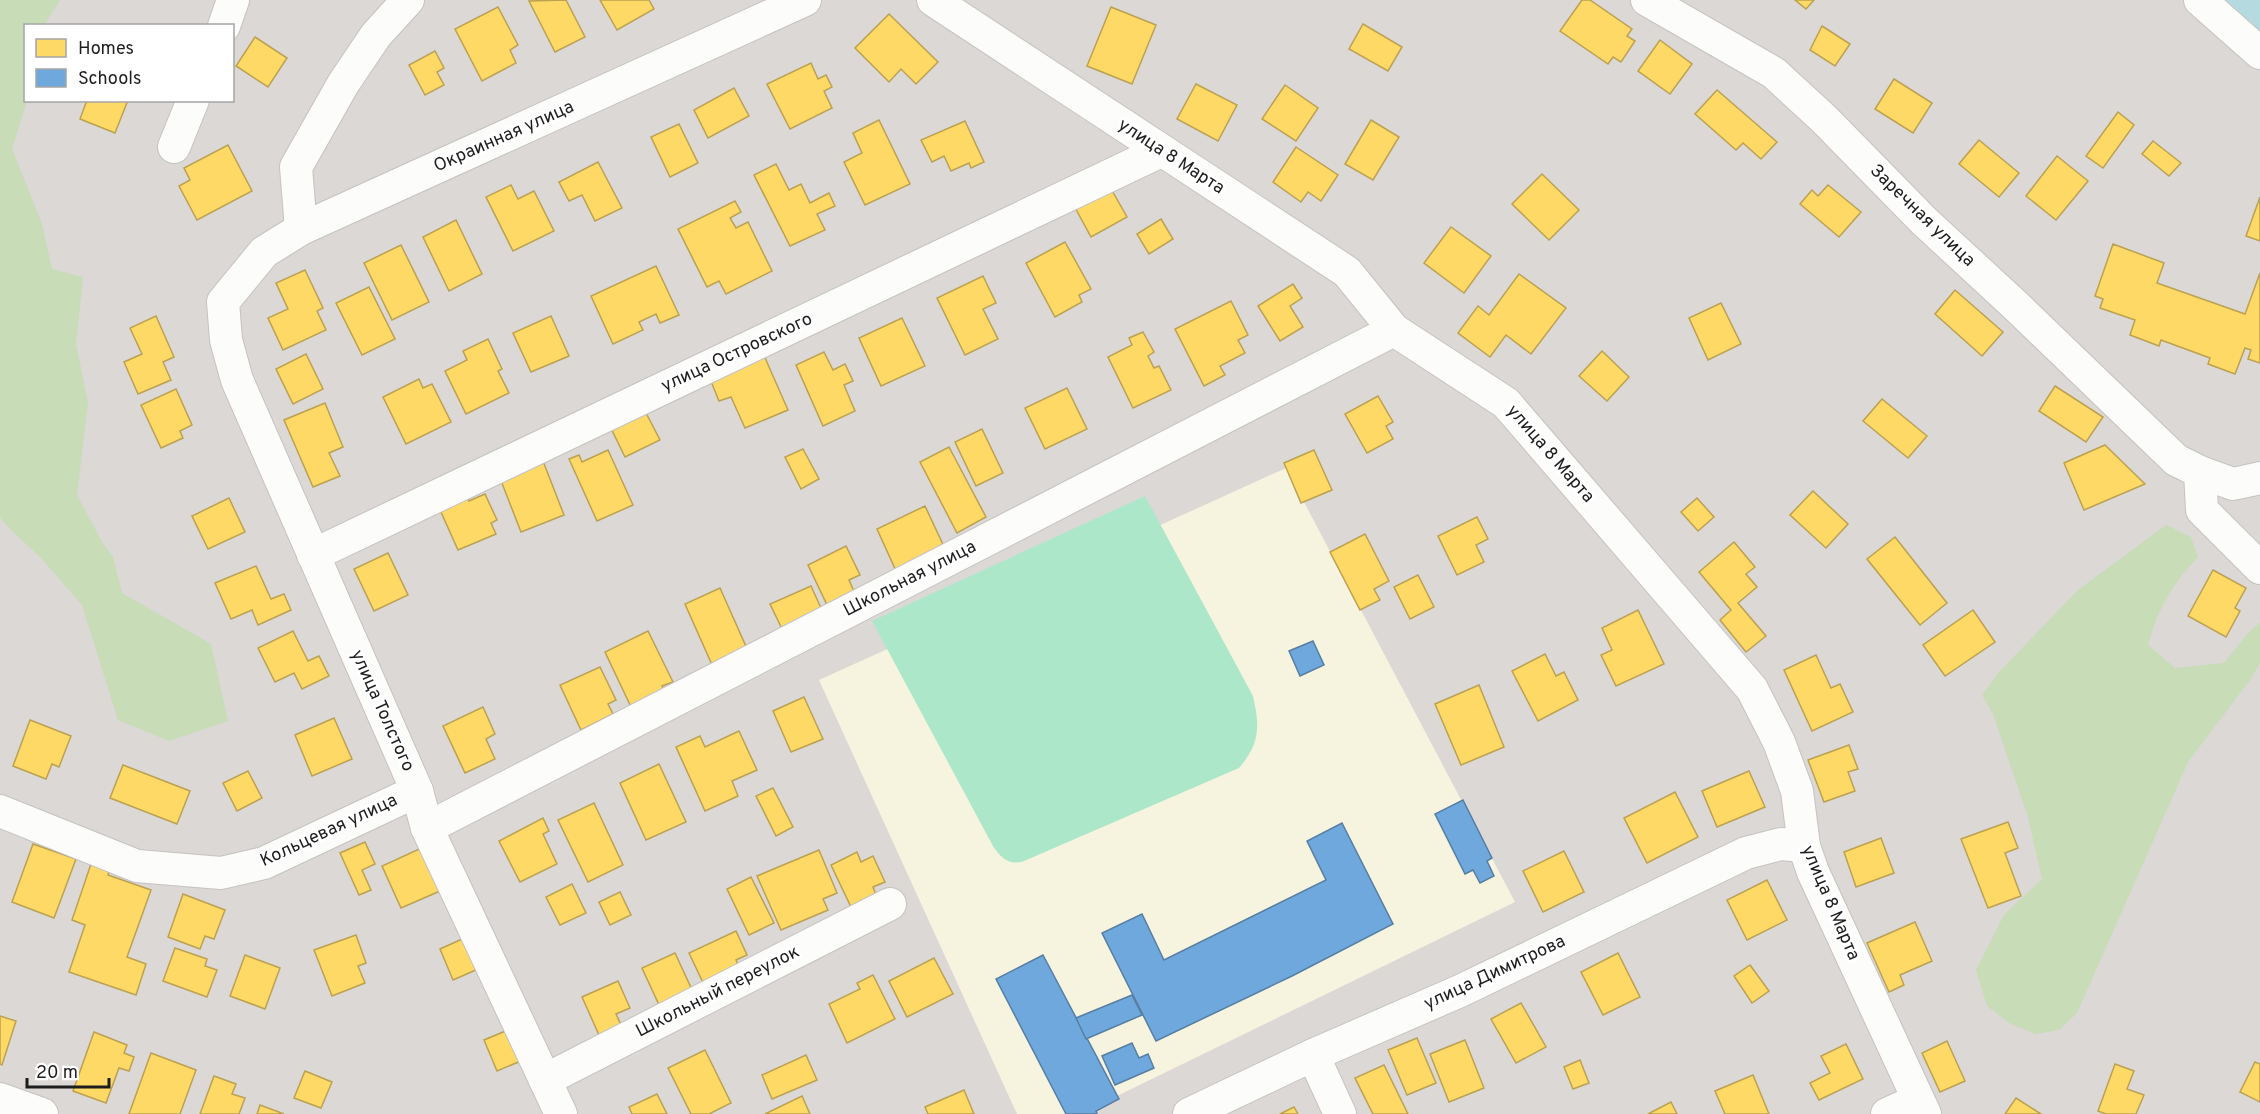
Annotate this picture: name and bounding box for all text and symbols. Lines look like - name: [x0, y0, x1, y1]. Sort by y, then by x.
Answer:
- legend: [24, 24, 234, 102]
- text: Homes: [78, 38, 134, 61]
- text: Schools: [78, 68, 141, 91]
- street label: Окраинная улица: [430, 96, 578, 178]
- street label: улица 8 Марта: [1113, 114, 1229, 200]
- street label: Заречная улица: [1864, 160, 1980, 272]
- street label: улица Островского: [658, 308, 816, 398]
- street label: улица 8 Марта: [1501, 400, 1599, 508]
- street label: Школьная улица: [840, 536, 980, 622]
- street label: улица Толстого: [345, 647, 419, 775]
- street label: Кольцевая улица: [257, 789, 401, 873]
- street label: улица 8 Марта: [1795, 842, 1865, 964]
- street label: улица Димитрова: [1421, 930, 1569, 1016]
- street label: Школьный переулок: [632, 941, 804, 1043]
- scale bar: [27, 1051, 110, 1089]
- text: 20 m: [36, 1062, 78, 1085]

